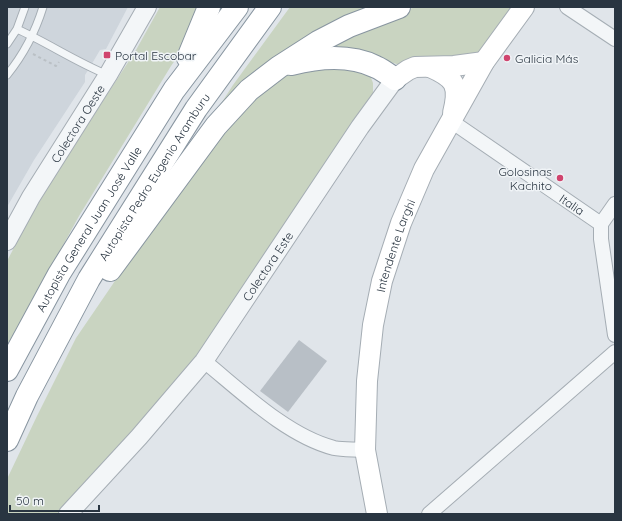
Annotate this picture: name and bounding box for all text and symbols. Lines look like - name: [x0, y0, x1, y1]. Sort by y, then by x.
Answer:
- place label: Portal Escobar: [115, 48, 197, 63]
- marker: Portal Escobar: [102, 50, 112, 60]
- place label: Galicia Más: [515, 51, 579, 66]
- marker: Galicia Más: [502, 53, 512, 63]
- street label: Colectora Oeste: [47, 81, 108, 165]
- street label: Autopista Pedro Eugenio Aramburu: [95, 90, 213, 263]
- street label: Autopista General Juan José Valle: [33, 143, 145, 314]
- place label: Golosinas Kachito: [498, 164, 552, 193]
- marker: Golosinas Kachito: [555, 173, 565, 183]
- street label: Italia: [557, 190, 588, 218]
- street label: Intendente Larghi: [372, 197, 418, 294]
- street label: Colectora Este: [239, 228, 296, 304]
- scale bar: [10, 487, 99, 513]
- text: 50 m: [16, 493, 44, 508]

